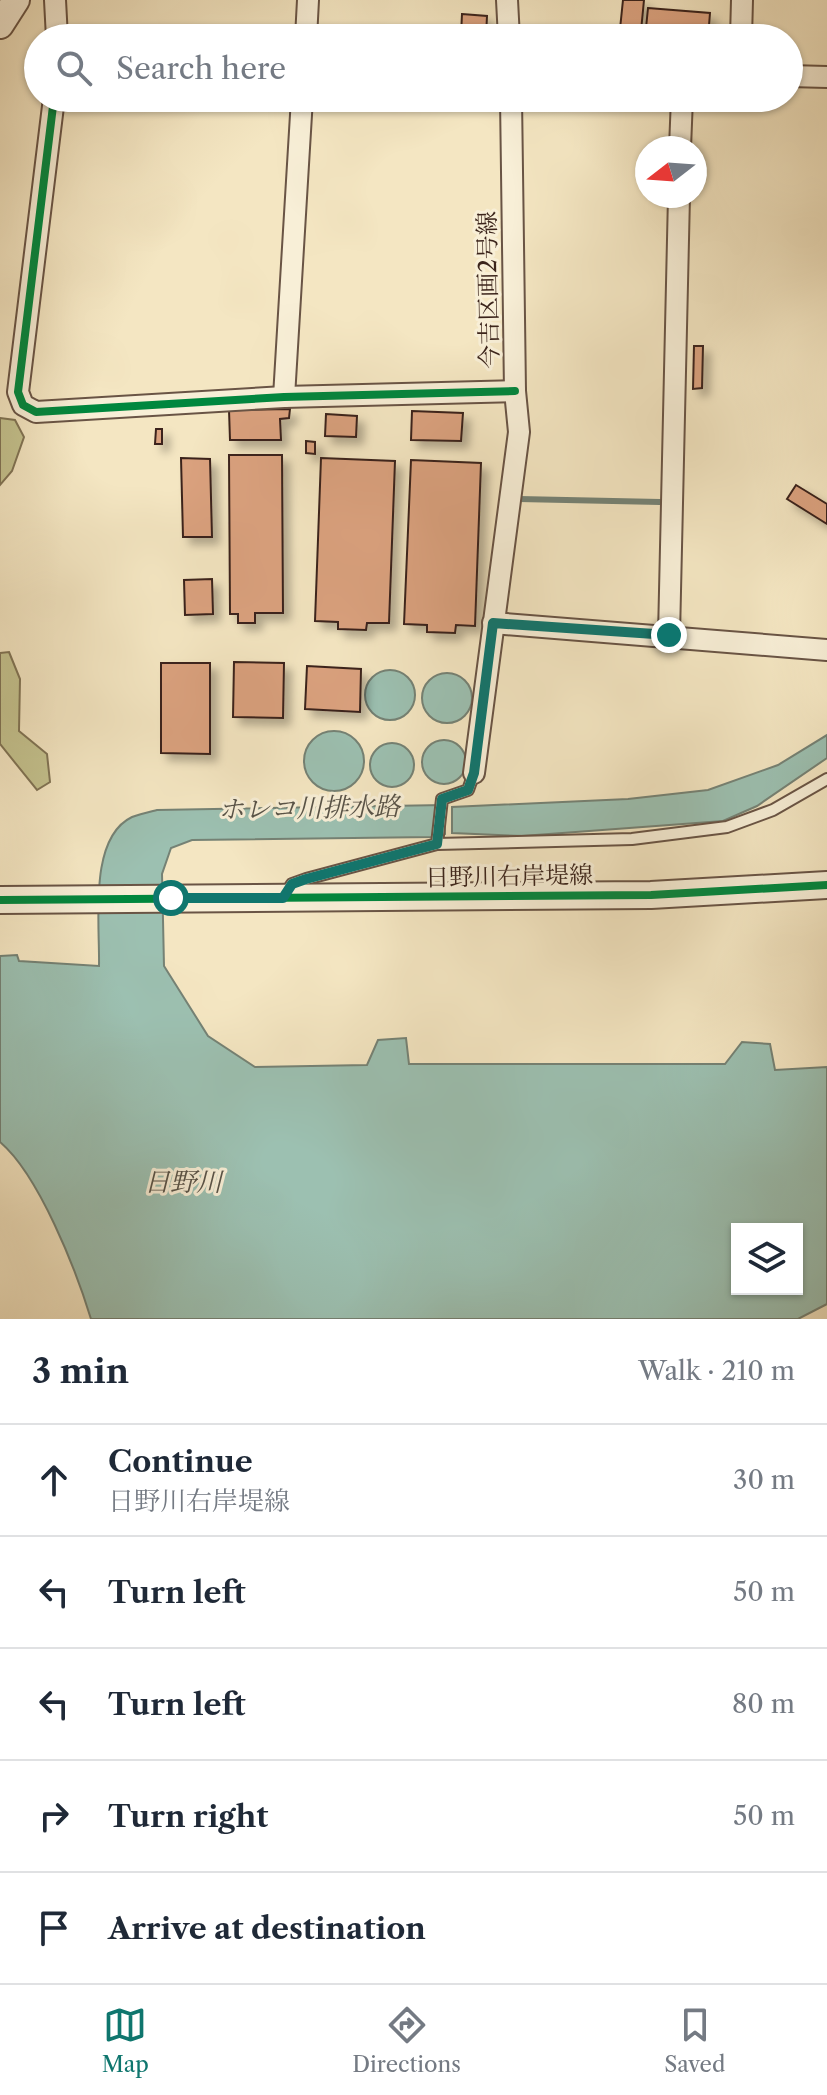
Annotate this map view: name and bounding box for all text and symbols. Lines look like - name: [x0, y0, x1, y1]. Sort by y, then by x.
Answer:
- search box: [24, 24, 803, 112]
- icon: search: [52, 46, 96, 90]
- text: Search here: [116, 50, 286, 87]
- north arrow: [635, 136, 707, 208]
- street label: 今吉区画2号線: [472, 211, 504, 369]
- route end: [651, 617, 687, 653]
- water label: ホレコ川排水路: [218, 790, 402, 826]
- street label: 日野川右岸堤線: [425, 860, 593, 892]
- route start: [153, 880, 189, 916]
- water label: 日野川: [144, 1166, 225, 1198]
- map controls: [731, 1223, 803, 1295]
- button: layers: [731, 1223, 803, 1295]
- text: 3 min: [32, 1350, 129, 1392]
- text: Walk · 210 m: [638, 1355, 795, 1387]
- text: Continue: [108, 1443, 253, 1480]
- icon: ahead: [32, 1458, 76, 1502]
- text: 30 m: [733, 1464, 795, 1496]
- text: 日野川右岸堤線: [108, 1485, 290, 1517]
- icon: left: [32, 1570, 76, 1614]
- text: Turn left: [108, 1574, 245, 1611]
- text: 50 m: [733, 1576, 795, 1608]
- icon: left: [32, 1682, 76, 1726]
- text: Turn left: [108, 1686, 245, 1723]
- text: 80 m: [732, 1688, 795, 1720]
- icon: right: [32, 1794, 76, 1838]
- text: Turn right: [108, 1798, 268, 1835]
- text: 50 m: [733, 1800, 795, 1832]
- icon: arrive: [32, 1906, 76, 1950]
- text: Arrive at destination: [108, 1910, 426, 1947]
- tab: Map: [102, 2003, 149, 2078]
- tab: Directions: [352, 2003, 461, 2078]
- tab: Saved: [664, 2003, 725, 2078]

